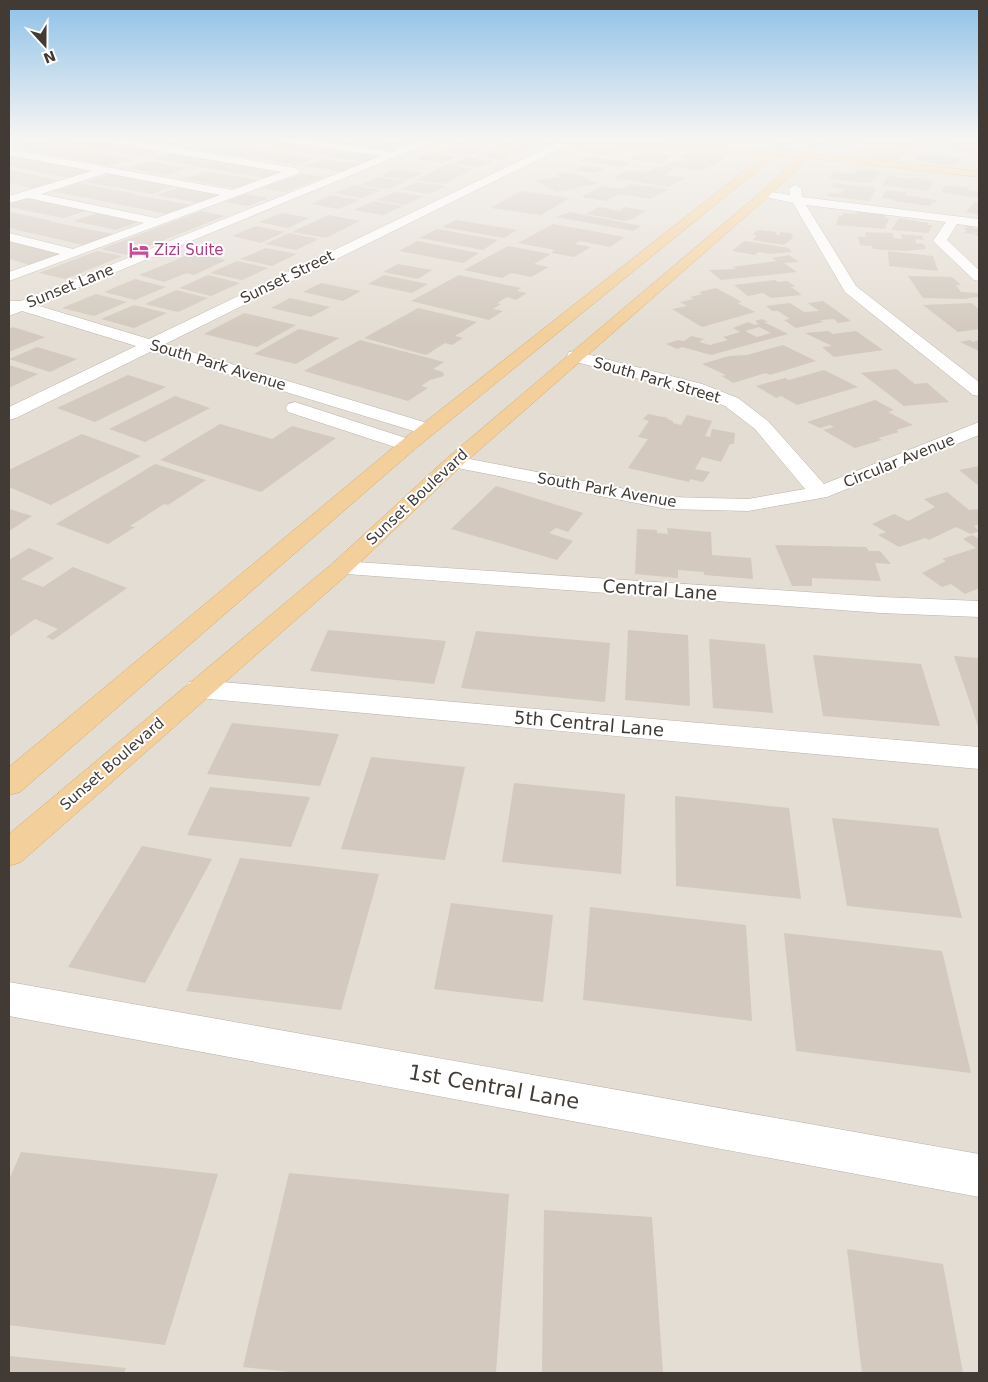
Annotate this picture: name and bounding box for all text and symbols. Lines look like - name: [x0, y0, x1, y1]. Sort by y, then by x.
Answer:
- north arrow: [20, 20, 70, 70]
- text: N: [41, 48, 58, 67]
- hotel icon: Zizi Suite: [128, 239, 150, 261]
- place label: Zizi Suite: [154, 241, 224, 259]
- street label: Sunset Street: [237, 247, 337, 307]
- street label: Sunset Lane: [24, 260, 116, 312]
- street label: South Park Avenue: [148, 336, 288, 394]
- street label: South Park Street: [591, 353, 723, 407]
- street label: Circular Avenue: [841, 431, 957, 491]
- street label: Sunset Boulevard: [363, 445, 471, 549]
- street label: South Park Avenue: [536, 469, 678, 511]
- street label: Central Lane: [602, 575, 718, 604]
- street label: 5th Central Lane: [513, 706, 665, 741]
- street label: Sunset Boulevard: [56, 714, 168, 814]
- street label: 1st Central Lane: [407, 1060, 581, 1114]

